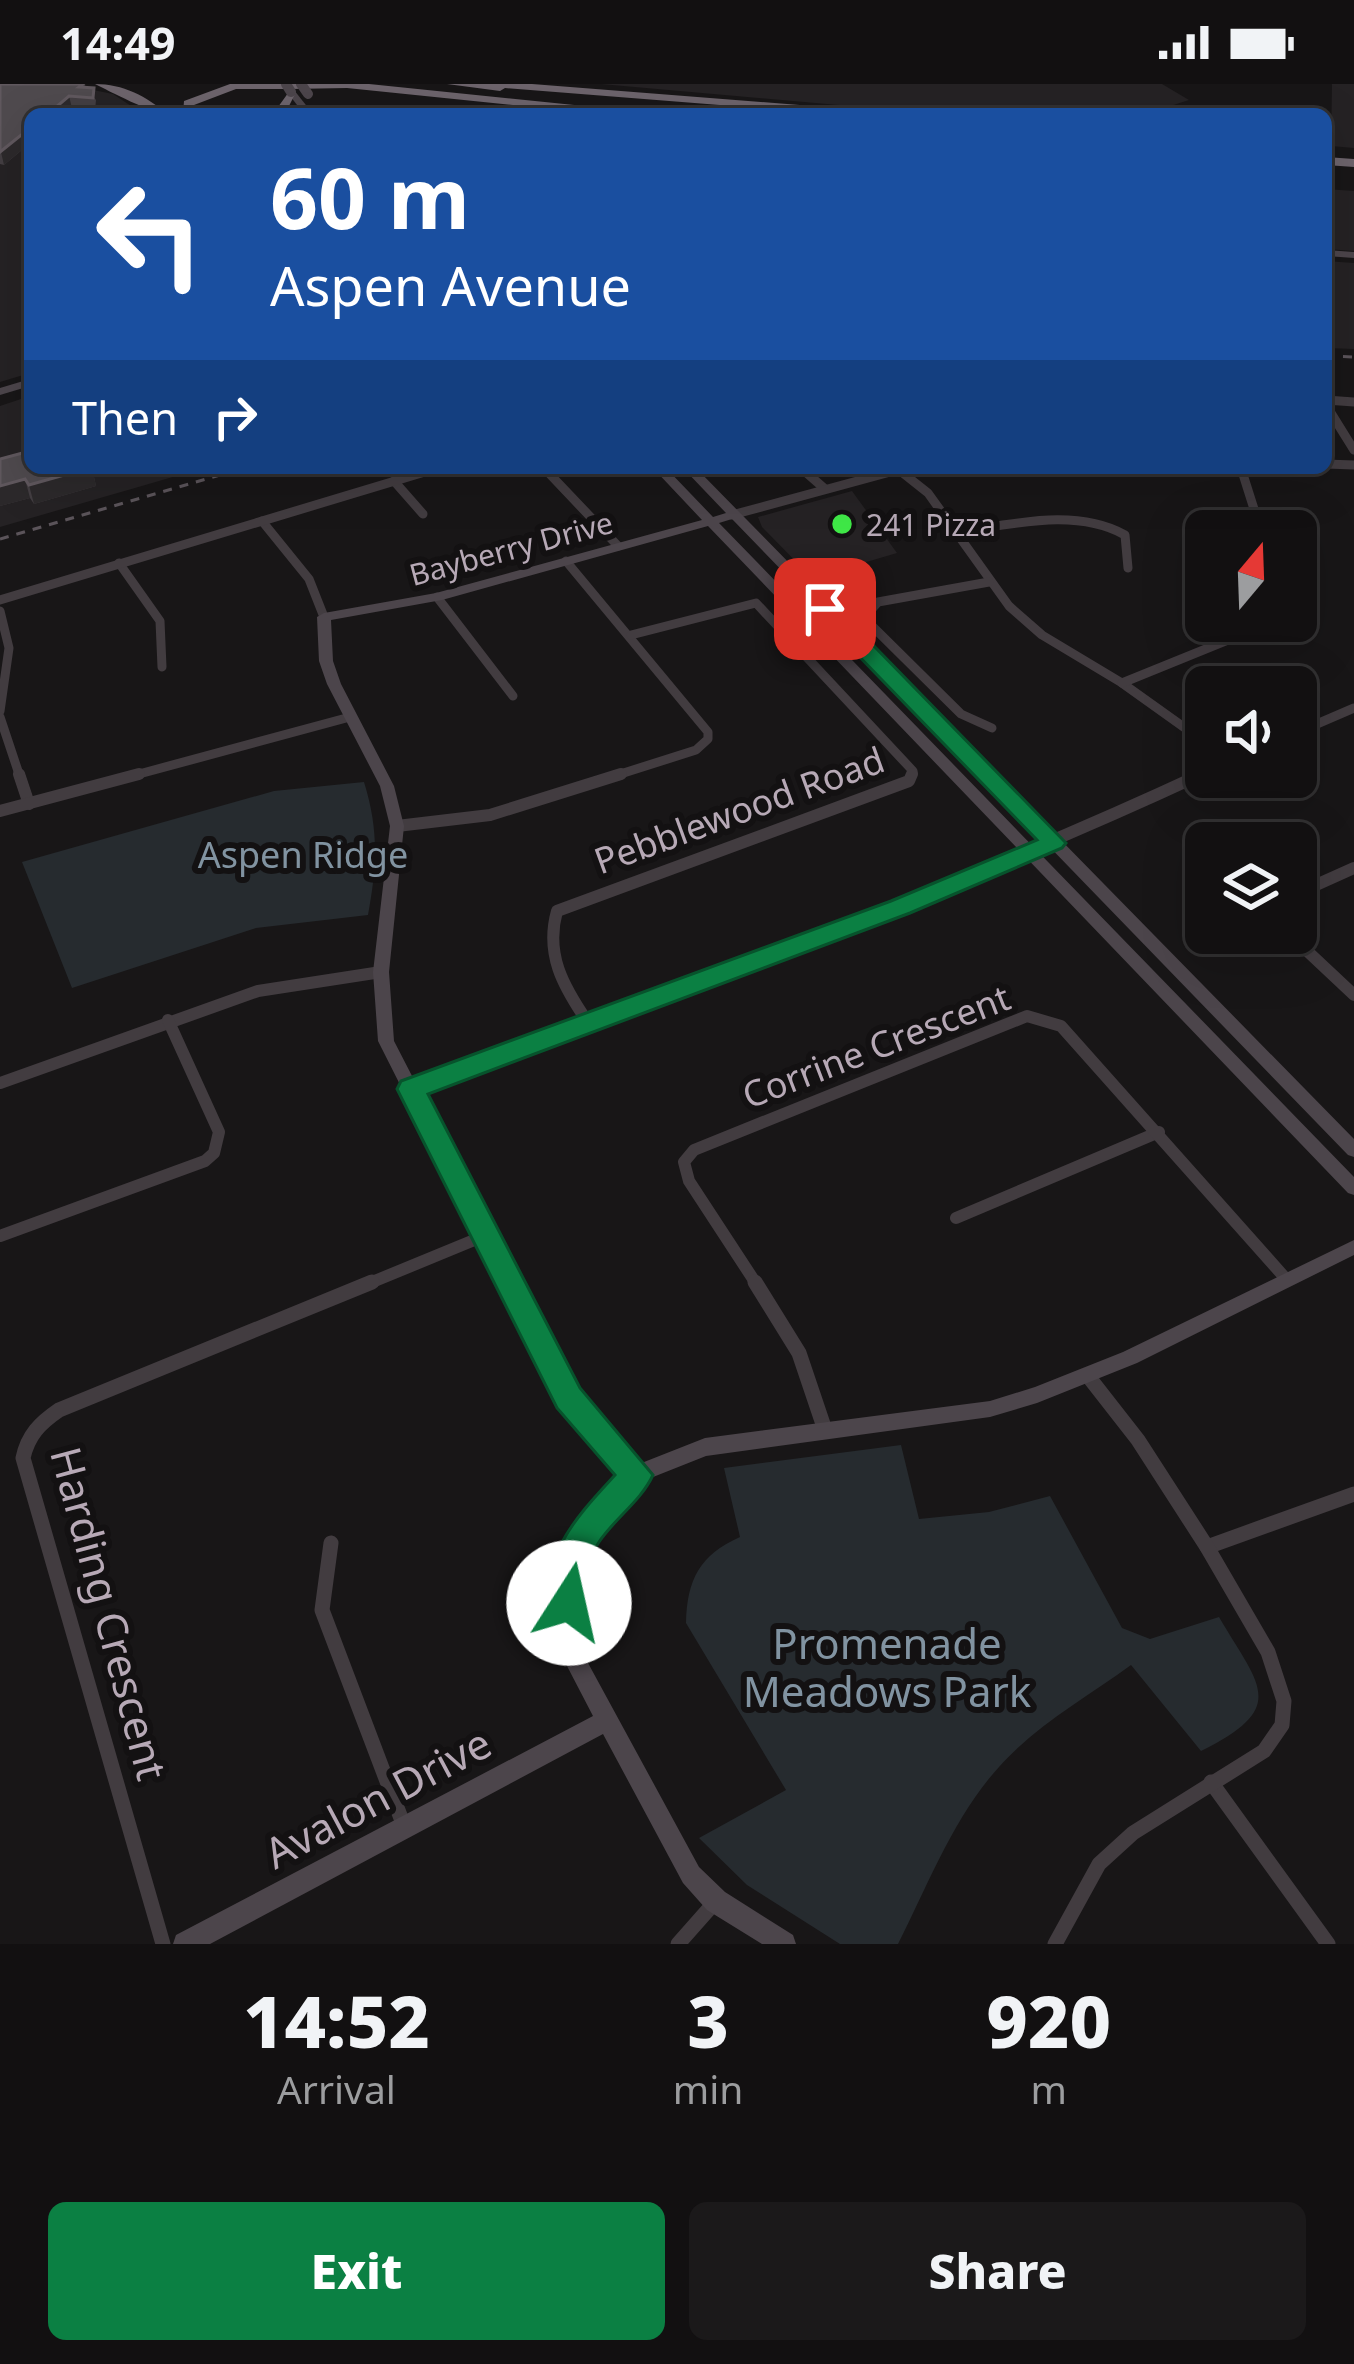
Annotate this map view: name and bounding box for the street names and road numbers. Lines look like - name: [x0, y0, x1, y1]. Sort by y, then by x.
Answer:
- street label: Bayberry Drive: [405, 501, 617, 595]
- street label: Pebblewood Road: [587, 735, 891, 885]
- street label: Corrine Crescent: [735, 972, 1017, 1120]
- street label: Harding Crescent: [38, 1440, 182, 1786]
- street label: Avalon Drive: [254, 1713, 500, 1881]

